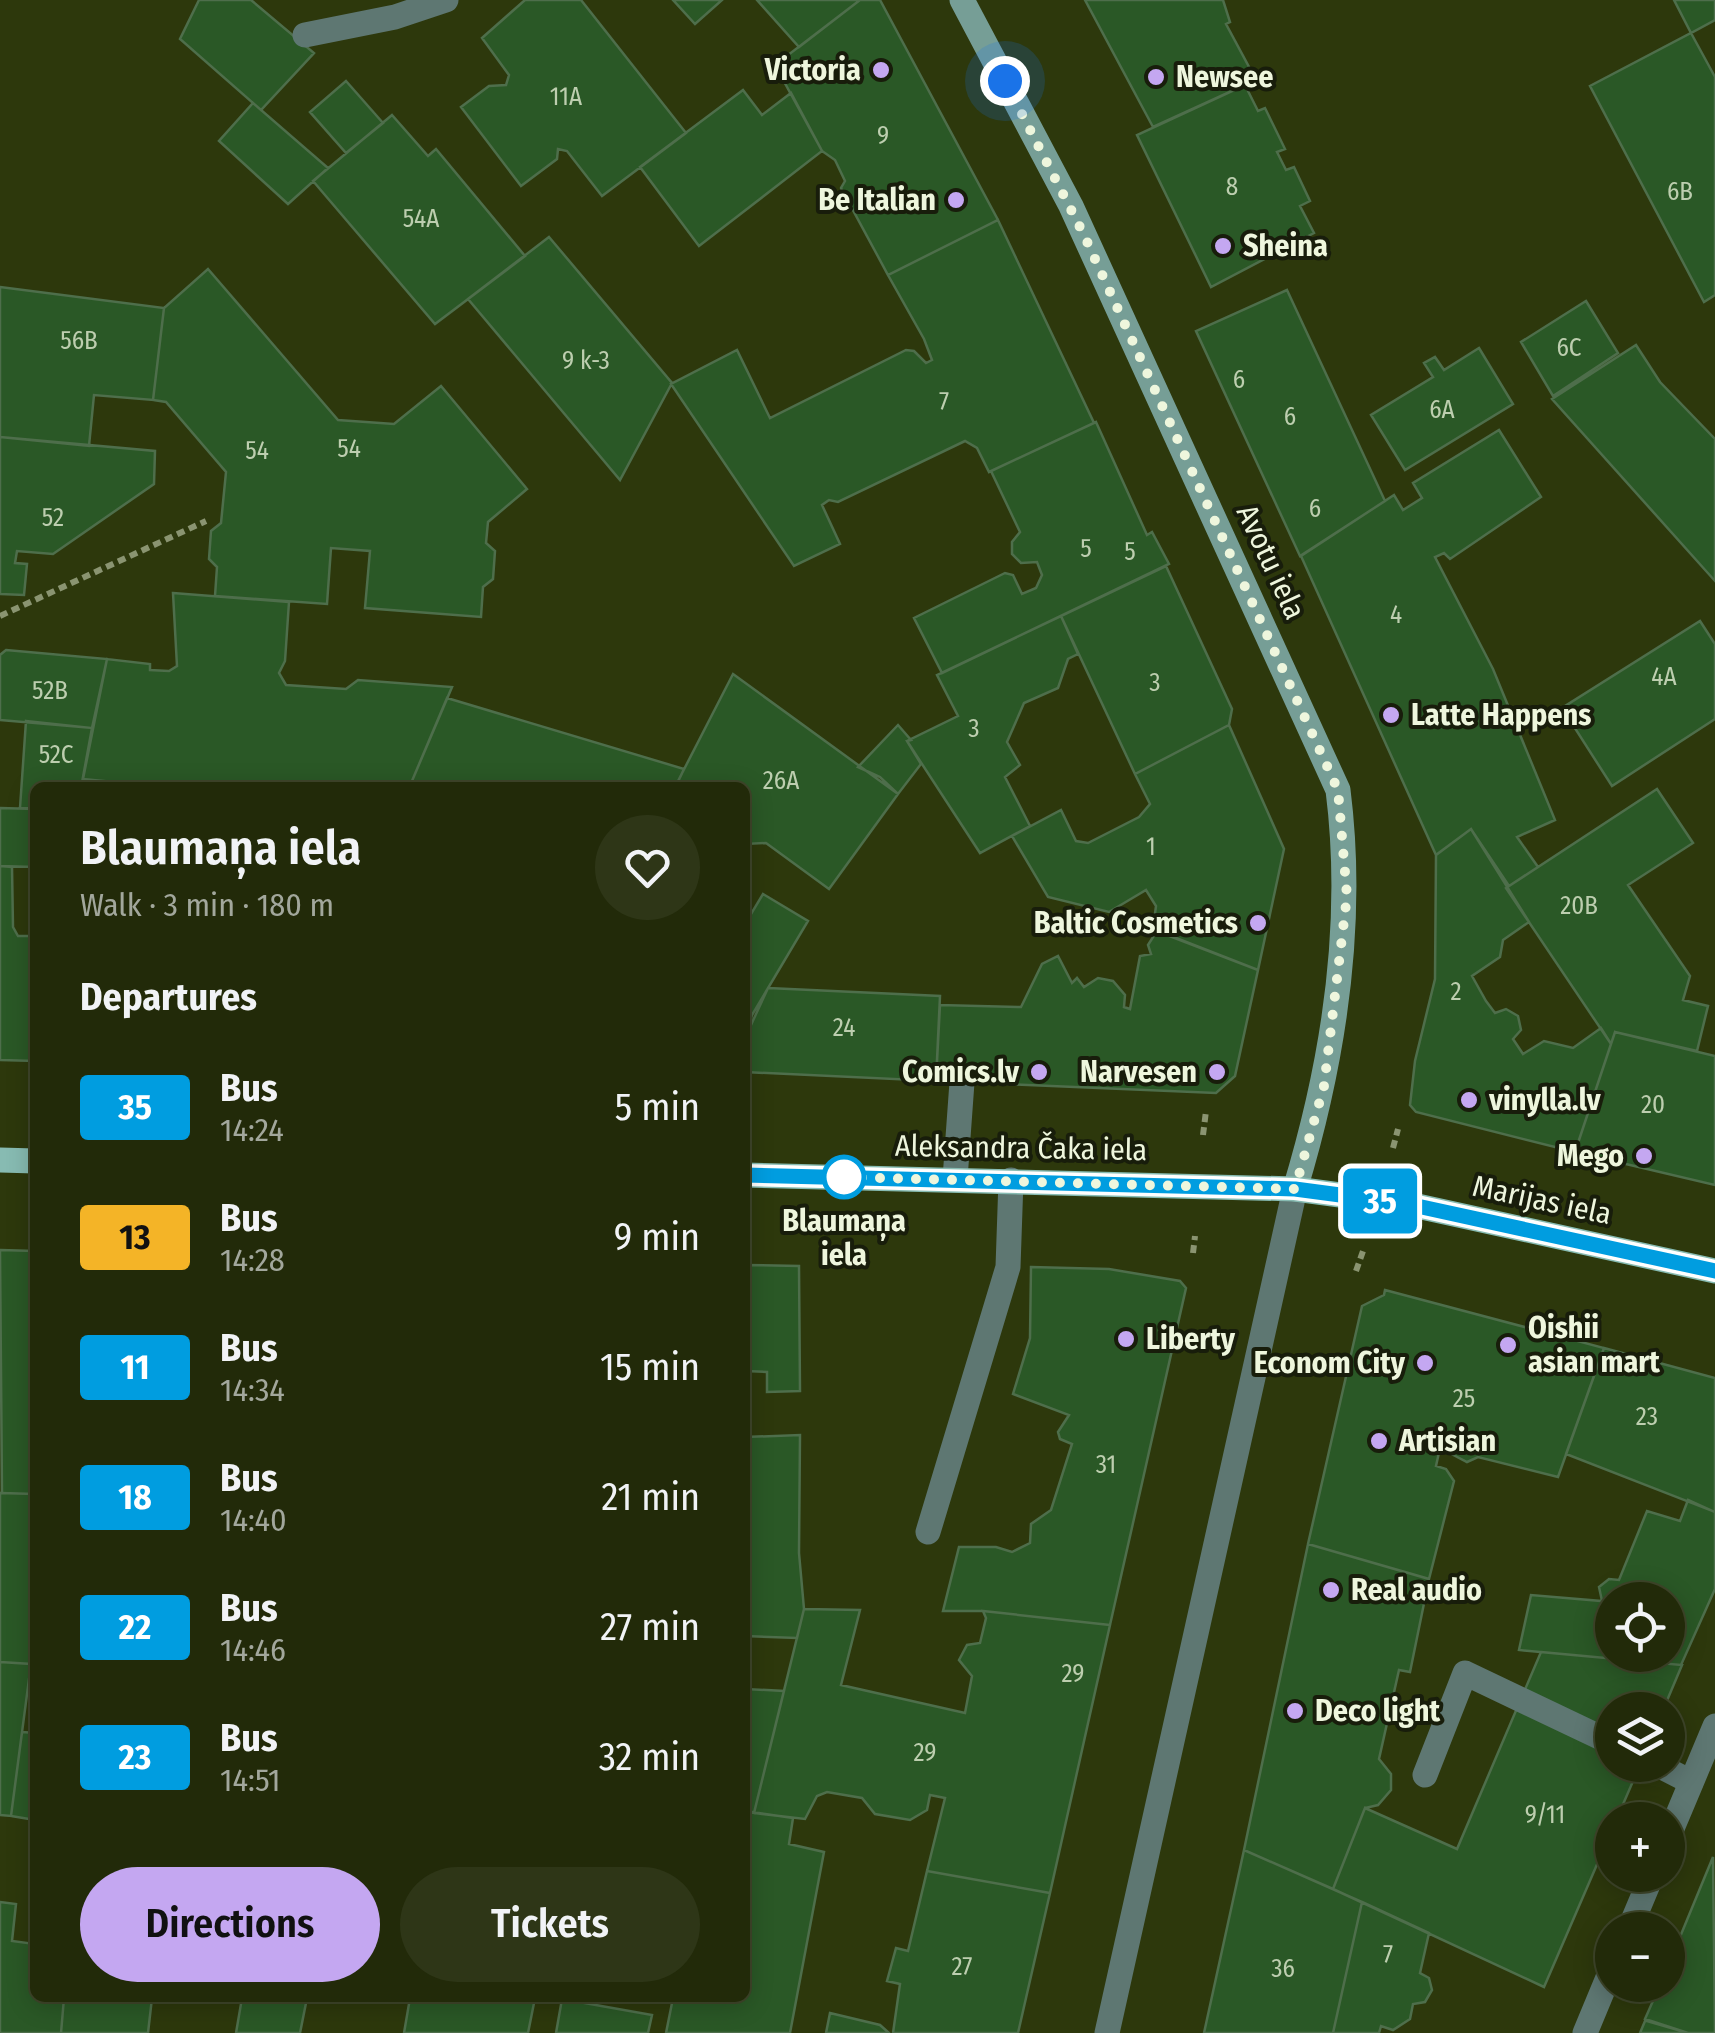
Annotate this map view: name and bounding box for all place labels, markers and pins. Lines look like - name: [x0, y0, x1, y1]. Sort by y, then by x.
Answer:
- place label: Victoria: [764, 52, 861, 88]
- marker: Victoria: [870, 59, 892, 81]
- place label: Newsee: [1176, 59, 1273, 95]
- marker: Newsee: [1145, 66, 1167, 88]
- place label: Be Italian: [818, 182, 936, 218]
- marker: Be Italian: [945, 189, 967, 211]
- place label: Sheina: [1243, 228, 1328, 264]
- marker: Sheina: [1212, 235, 1234, 257]
- place label: Latte Happens: [1411, 697, 1591, 733]
- marker: Latte Happens: [1380, 704, 1402, 726]
- place label: Baltic Cosmetics: [1034, 905, 1238, 941]
- marker: Baltic Cosmetics: [1247, 912, 1269, 934]
- place label: Comics.lv: [902, 1054, 1020, 1090]
- place label: Narvesen: [1080, 1054, 1197, 1090]
- marker: Comics.lv: [1028, 1061, 1050, 1083]
- marker: Narvesen: [1206, 1061, 1228, 1083]
- place label: vinylla.lv: [1488, 1082, 1602, 1118]
- marker: vinylla.lv: [1458, 1089, 1480, 1111]
- place label: Mego: [1557, 1138, 1624, 1174]
- marker: Mego: [1633, 1145, 1655, 1167]
- marker: Blaumaņa iela: [823, 1156, 865, 1198]
- place label: Blaumaņa iela: [782, 1203, 906, 1273]
- place label: Oishii asian mart: [1528, 1310, 1660, 1380]
- place label: Liberty: [1146, 1321, 1236, 1357]
- marker: Liberty: [1115, 1328, 1137, 1350]
- marker: Oishii asian mart: [1497, 1334, 1519, 1356]
- place label: Econom City: [1254, 1345, 1406, 1381]
- marker: Econom City: [1414, 1352, 1436, 1374]
- place label: Artisian: [1398, 1423, 1496, 1459]
- marker: Artisian: [1368, 1430, 1390, 1452]
- place label: Real audio: [1351, 1572, 1482, 1608]
- marker: Real audio: [1320, 1579, 1342, 1601]
- place label: Deco light: [1315, 1693, 1440, 1729]
- marker: Deco light: [1284, 1700, 1306, 1722]

